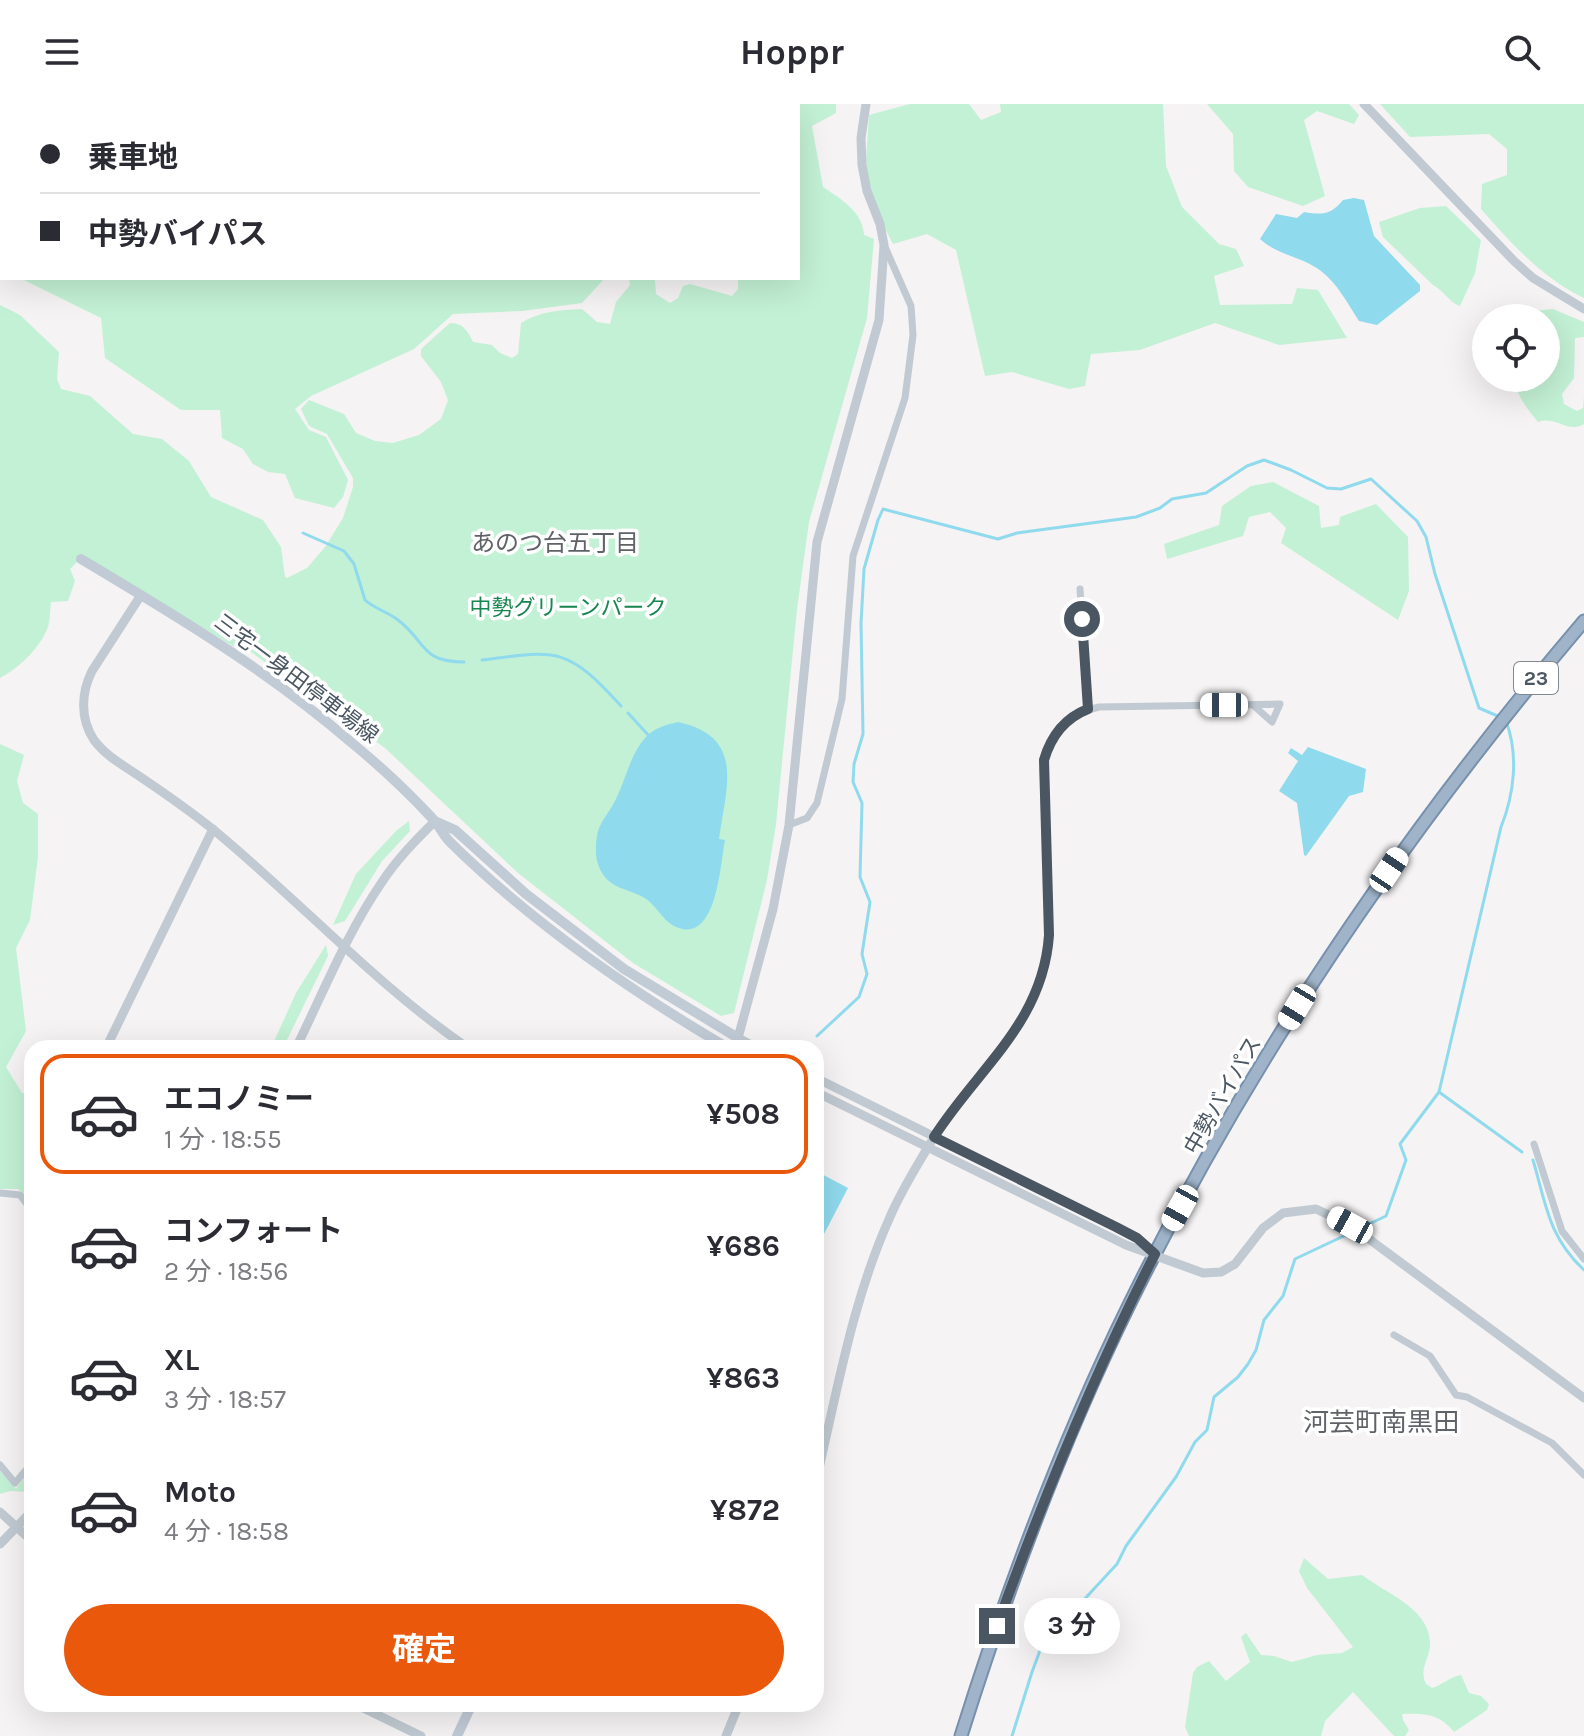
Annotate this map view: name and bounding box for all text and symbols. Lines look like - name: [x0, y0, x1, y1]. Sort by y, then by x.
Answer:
- icon: menu: [40, 30, 84, 74]
- icon: search: [1500, 30, 1544, 74]
- text: Hoppr: [740, 31, 844, 73]
- text: 乗車地: [88, 139, 178, 175]
- text: 中勢バイパス: [88, 216, 267, 252]
- map controls: [1472, 304, 1560, 392]
- button: locate: [1472, 304, 1560, 392]
- district label: あのつ台五丁目: [471, 529, 639, 557]
- park label: 中勢グリーンパーク: [470, 595, 666, 621]
- route start: [1064, 601, 1100, 637]
- street label: 三宅一身田停車場線: [210, 609, 383, 749]
- road number: 23: [1514, 662, 1558, 694]
- car: [1200, 693, 1248, 717]
- car: [1366, 843, 1412, 897]
- car: [1274, 980, 1320, 1034]
- street label: 中勢バイパス: [1179, 1032, 1267, 1159]
- icon: car: [68, 1078, 140, 1150]
- text: エコノミー: [164, 1081, 314, 1117]
- text: ¥508: [707, 1096, 780, 1132]
- text: 1 分 · 18:55: [164, 1124, 282, 1155]
- car: [1158, 1181, 1202, 1235]
- car: [1323, 1203, 1377, 1247]
- icon: car: [68, 1210, 140, 1282]
- text: コンフォート: [164, 1213, 343, 1249]
- text: ¥686: [707, 1228, 780, 1264]
- text: 2 分 · 18:56: [164, 1256, 288, 1287]
- icon: car: [68, 1342, 140, 1414]
- text: XL: [164, 1342, 199, 1378]
- text: ¥863: [706, 1360, 780, 1396]
- text: 3 分 · 18:57: [164, 1384, 286, 1415]
- district label: 河芸町南黒田: [1303, 1407, 1459, 1438]
- icon: car: [68, 1474, 140, 1546]
- text: Moto: [164, 1474, 236, 1510]
- text: ¥872: [710, 1492, 780, 1528]
- text: 4 分 · 18:58: [164, 1516, 289, 1547]
- callout: 3 分: [1025, 1598, 1121, 1654]
- button: 確定: [64, 1604, 784, 1696]
- route end: [979, 1608, 1015, 1644]
- text: 3 分: [1048, 1610, 1096, 1641]

